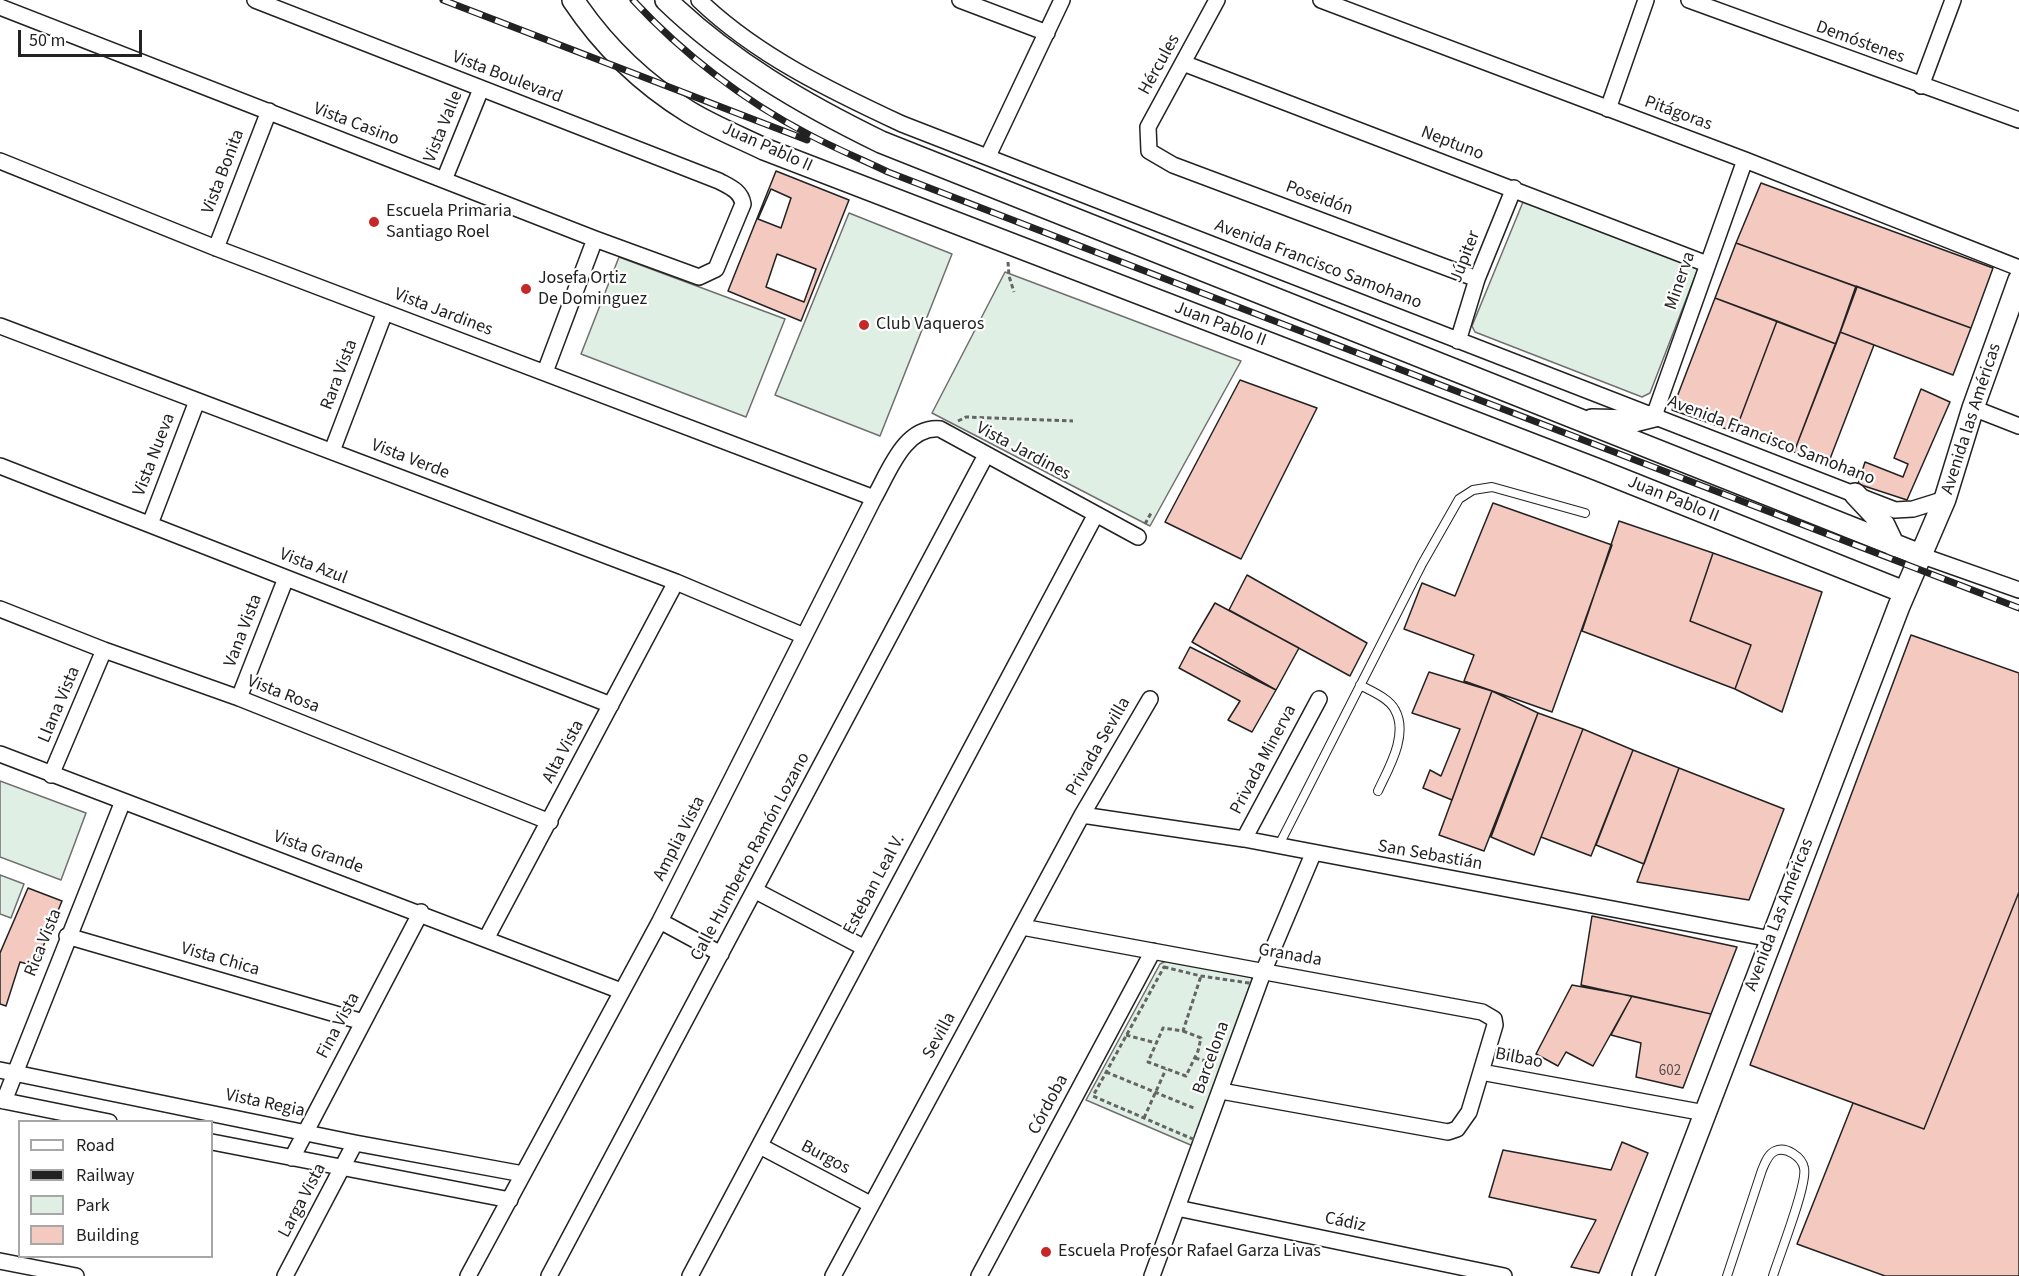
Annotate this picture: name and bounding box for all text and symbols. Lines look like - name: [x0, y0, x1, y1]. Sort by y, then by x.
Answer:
- street label: Demóstenes: [1813, 17, 1907, 69]
- scale bar: [21, 18, 146, 56]
- text: 50 m: [29, 28, 65, 53]
- street label: Hércules: [1135, 31, 1185, 99]
- street label: Vista Boulevard: [449, 47, 565, 109]
- street label: Vista Valle: [420, 88, 468, 166]
- street label: Pitágoras: [1641, 92, 1715, 136]
- street label: Vista Casino: [310, 99, 402, 151]
- street label: Juan Pablo II: [718, 118, 816, 178]
- street label: Neptuno: [1417, 122, 1487, 166]
- street label: Vista Bonita: [198, 127, 250, 217]
- street label: Poseidón: [1282, 177, 1356, 221]
- place label: Escuela Primaria Santiago Roel: [386, 201, 512, 244]
- marker: Escuela Primaria Santiago Roel: [367, 215, 381, 229]
- street label: Avenida Francisco Samohano: [1211, 215, 1425, 315]
- street label: Júpiter: [1446, 228, 1486, 286]
- street label: Minerva: [1661, 249, 1701, 313]
- place label: Josefa Ortiz De Dominguez: [538, 268, 647, 310]
- marker: Josefa Ortiz De Dominguez: [519, 282, 533, 296]
- street label: Vista Jardines: [391, 284, 495, 342]
- street label: Juan Pablo II: [1171, 298, 1269, 352]
- place label: Club Vaqueros: [876, 314, 984, 336]
- marker: Club Vaqueros: [857, 318, 871, 332]
- street label: Rara Vista: [317, 337, 363, 413]
- street label: Avenida las Américas: [1937, 341, 2007, 497]
- street label: Avenida Francisco Samohano: [1664, 391, 1878, 491]
- street label: Vista Nueva: [129, 411, 181, 499]
- street label: Vista Jardines: [972, 418, 1074, 486]
- street label: Vista Verde: [368, 435, 452, 485]
- street label: Juan Pablo II: [1624, 472, 1722, 528]
- street label: Vista Azul: [276, 544, 350, 590]
- street label: Vana Vista: [220, 592, 268, 670]
- street label: Llana Vista: [34, 664, 86, 746]
- street label: Vista Rosa: [244, 671, 322, 719]
- street label: Privada Sevilla: [1062, 694, 1136, 800]
- street label: Privada Minerva: [1226, 702, 1302, 818]
- street label: Alta Vista: [538, 717, 590, 787]
- street label: Calle Humberto Ramón Lozano: [687, 749, 815, 965]
- street label: Amplia Vista: [649, 793, 711, 885]
- street label: Vista Grande: [270, 827, 366, 879]
- street label: Esteban Leal V.: [839, 831, 911, 939]
- street label: San Sebastián: [1376, 836, 1484, 876]
- street label: Avenida Las Américas: [1741, 836, 1819, 994]
- street label: Rica Vista: [21, 906, 67, 980]
- street label: Vista Chica: [178, 938, 262, 982]
- street label: Granada: [1257, 940, 1323, 972]
- street label: Fina Vista: [313, 989, 365, 1063]
- street label: Sevilla: [919, 1009, 961, 1063]
- street label: Barcelona: [1189, 1019, 1235, 1097]
- street label: Bilbao: [1493, 1044, 1545, 1074]
- house number: 602: [1659, 1063, 1681, 1081]
- street label: Córdoba: [1024, 1071, 1074, 1139]
- street label: Vista Regia: [223, 1085, 307, 1123]
- legend: [18, 1120, 213, 1258]
- text: Road: [76, 1133, 115, 1158]
- street label: Burgos: [797, 1136, 853, 1180]
- street label: Larga Vista: [274, 1160, 332, 1242]
- text: Railway: [76, 1163, 135, 1188]
- text: Park: [76, 1193, 110, 1218]
- street label: Cádiz: [1322, 1208, 1368, 1238]
- text: Building: [76, 1223, 139, 1248]
- place label: Escuela Profesor Rafael Garza Livas: [1058, 1241, 1321, 1263]
- marker: Escuela Profesor Rafael Garza Livas: [1039, 1245, 1053, 1259]

